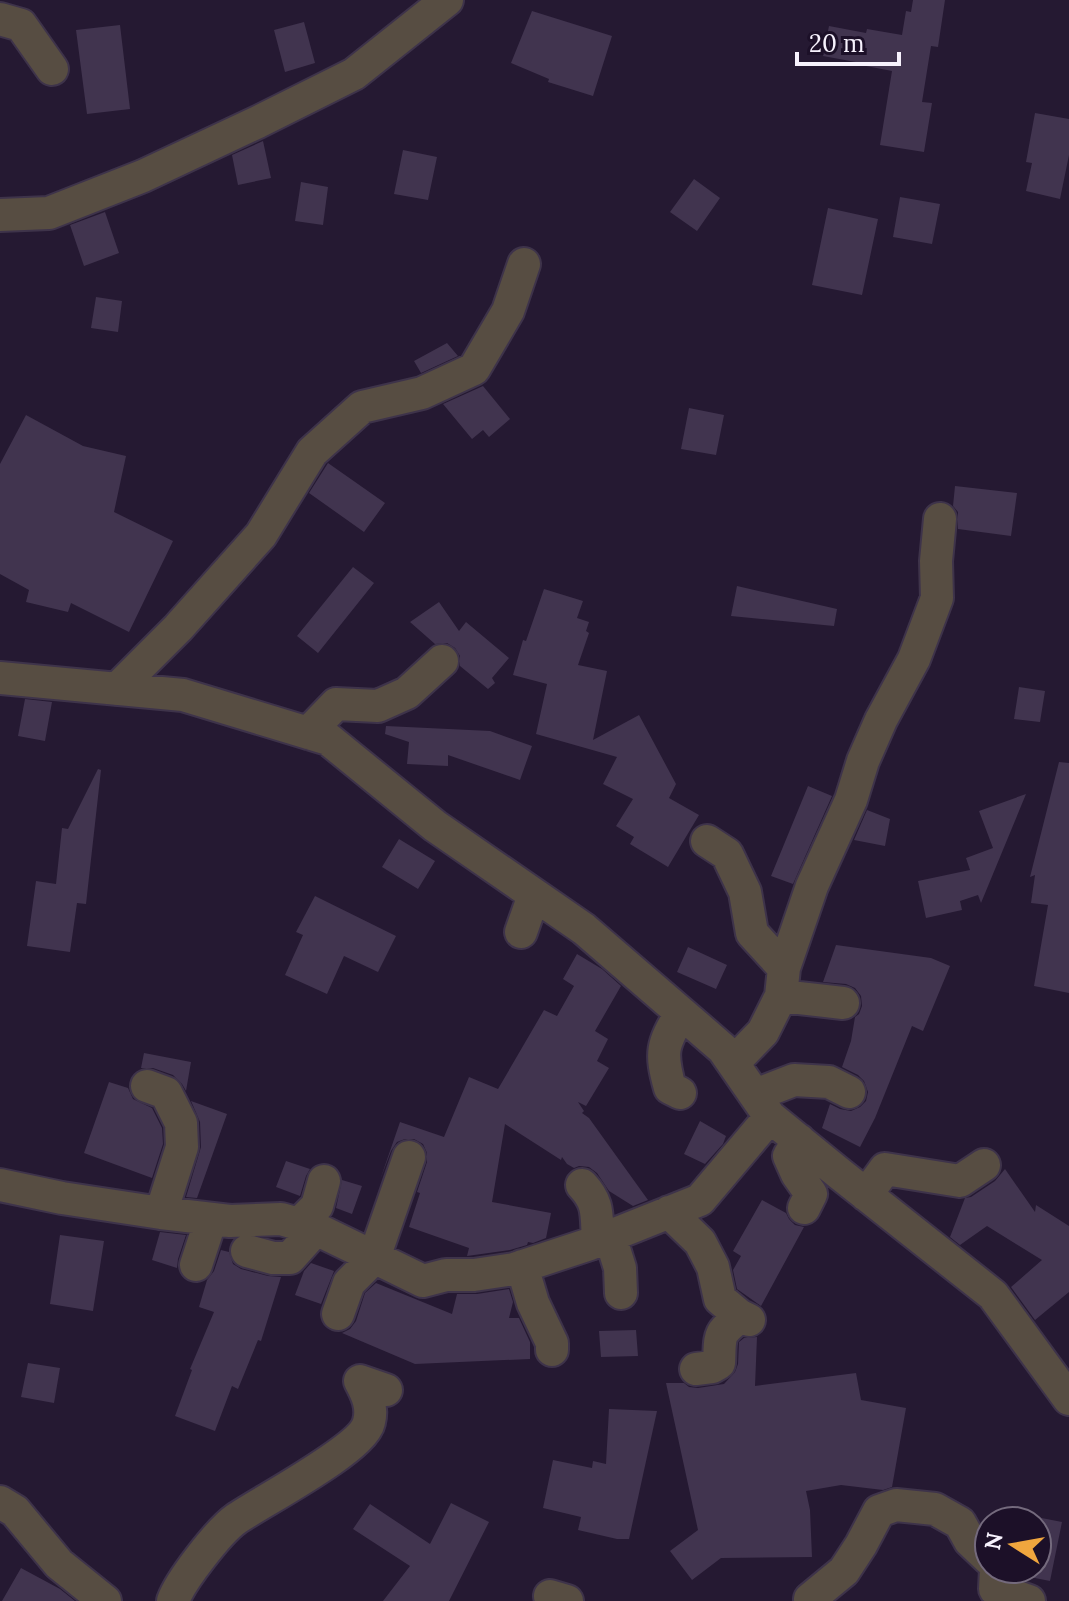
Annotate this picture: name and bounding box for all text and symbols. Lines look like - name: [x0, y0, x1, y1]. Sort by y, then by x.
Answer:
- scale bar: [797, 16, 899, 66]
- text: 20 m: [809, 28, 865, 59]
- north arrow: [973, 1505, 1053, 1585]
- text: N: [978, 1530, 1009, 1552]

